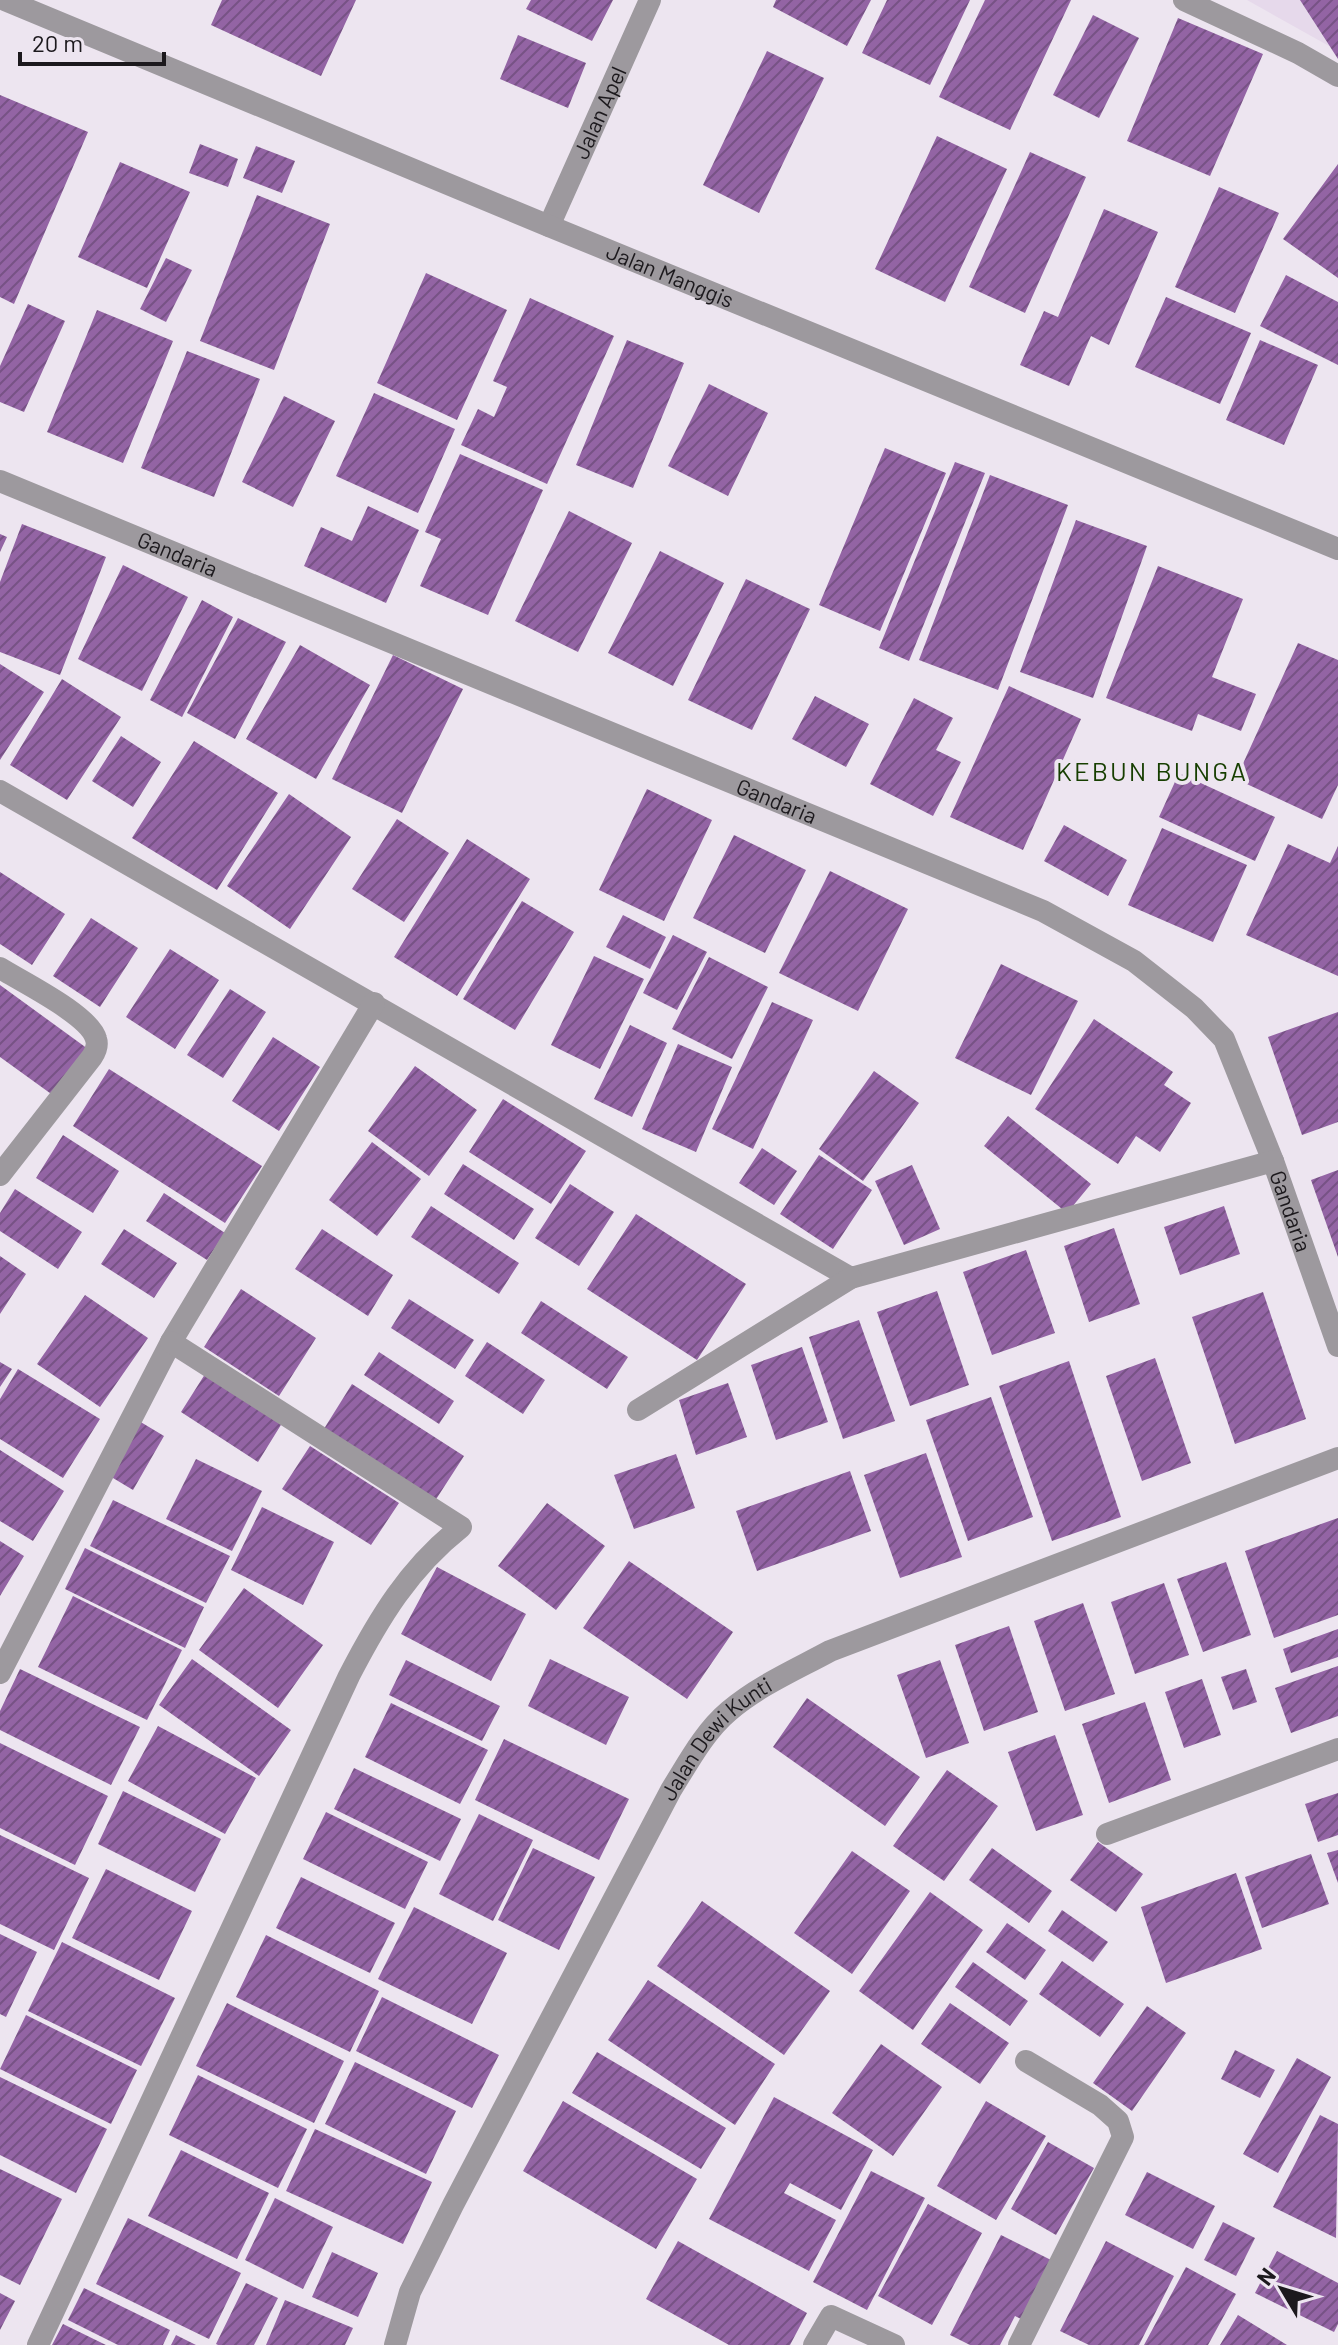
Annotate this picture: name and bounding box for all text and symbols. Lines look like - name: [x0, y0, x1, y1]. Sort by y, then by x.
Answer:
- scale bar: [20, 16, 164, 66]
- text: 20 m: [32, 28, 83, 57]
- street label: Jalan Apel: [567, 62, 631, 163]
- street label: Jalan Manggis: [603, 237, 738, 312]
- street label: Gandaria: [134, 525, 222, 581]
- district label: KEBUN BUNGA: [1056, 755, 1248, 786]
- street label: Gandaria: [733, 772, 821, 828]
- street label: Gandaria: [1265, 1167, 1318, 1255]
- street label: Jalan Dewi Kunti: [654, 1671, 776, 1804]
- north arrow: [1242, 2249, 1322, 2329]
- text: N: [1251, 2262, 1280, 2290]

